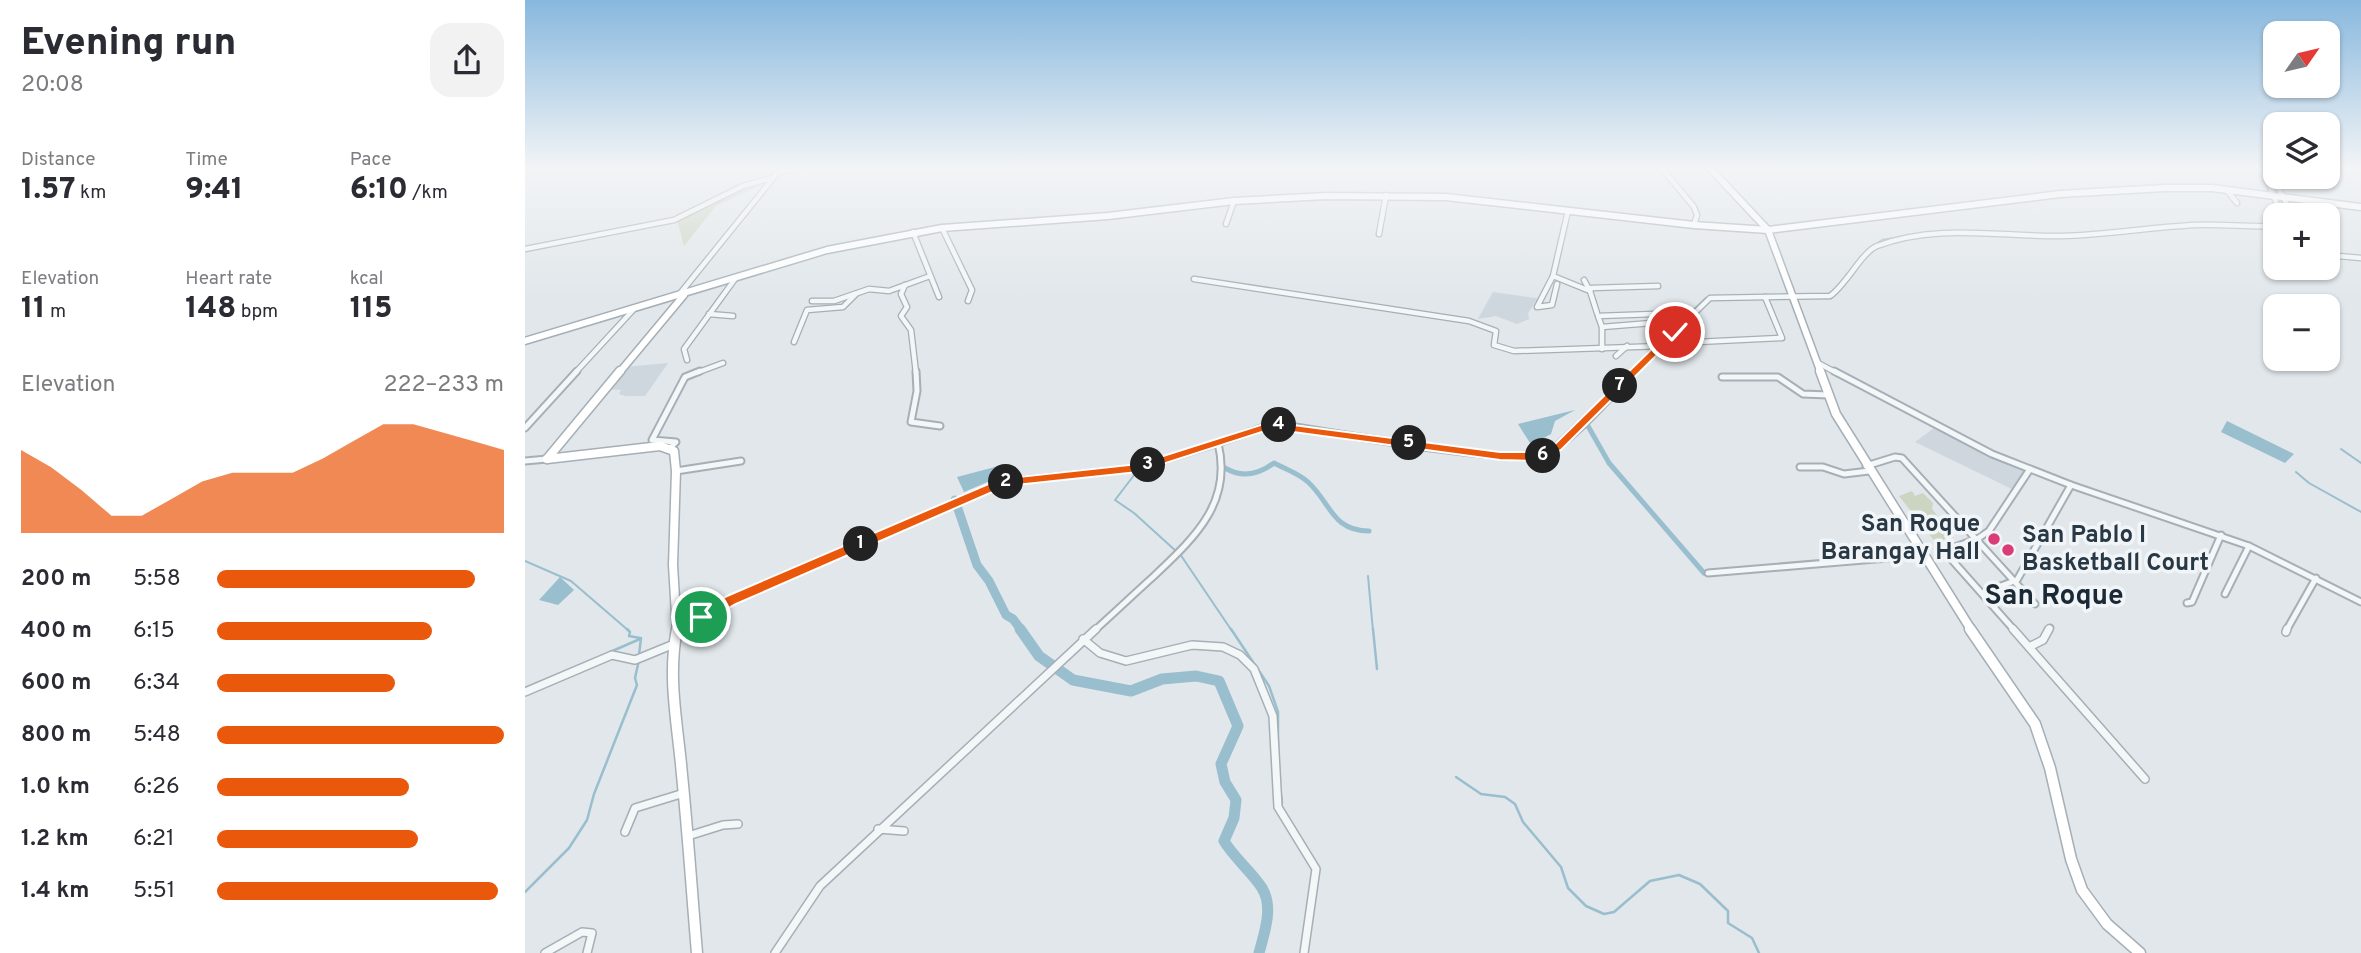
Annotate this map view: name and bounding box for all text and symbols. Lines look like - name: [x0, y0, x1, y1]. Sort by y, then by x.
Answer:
- text: Evening run: [21, 20, 236, 69]
- north arrow: [2263, 21, 2340, 98]
- map controls: [2263, 21, 2340, 371]
- button: share: [430, 23, 504, 97]
- text: 20:08: [21, 71, 84, 100]
- button: layers: [2263, 112, 2340, 189]
- text: Distance: [21, 148, 96, 172]
- text: Time: [185, 148, 228, 172]
- text: Pace: [350, 148, 391, 172]
- text: 1.57: [21, 172, 76, 209]
- text: 9:41: [185, 172, 243, 209]
- text: 6:10: [350, 172, 408, 209]
- text: km: [76, 181, 106, 205]
- text: /km: [408, 181, 448, 205]
- button: +: [2263, 203, 2340, 280]
- text: Elevation: [21, 267, 99, 291]
- text: Heart rate: [185, 267, 272, 291]
- text: kcal: [350, 267, 383, 291]
- text: 11: [21, 291, 46, 328]
- text: 148: [185, 291, 236, 328]
- text: 115: [350, 291, 392, 328]
- button: −: [2263, 294, 2340, 371]
- text: m: [46, 300, 66, 324]
- text: bpm: [236, 300, 278, 324]
- pin: [1645, 302, 1705, 362]
- icon: check: [1656, 313, 1694, 351]
- pin: 7: [1603, 368, 1637, 404]
- text: Elevation: [21, 371, 116, 400]
- text: 222–233 m: [383, 371, 504, 400]
- text: 7: [1614, 373, 1625, 397]
- pin: 4: [1261, 408, 1297, 442]
- text: 4: [1272, 412, 1285, 436]
- pin: 5: [1391, 426, 1427, 460]
- text: 5: [1403, 430, 1414, 454]
- pin: 6: [1525, 438, 1561, 474]
- text: 6: [1537, 443, 1548, 467]
- pin: 3: [1131, 448, 1165, 482]
- text: 3: [1142, 452, 1153, 476]
- pin: 2: [988, 464, 1023, 500]
- text: 2: [1000, 469, 1011, 493]
- place label: San Roque Barangay Hall: [1821, 510, 1980, 568]
- place label: San Pablo I Basketball Court: [2022, 521, 2209, 579]
- pin: 1: [843, 526, 879, 562]
- text: 1: [857, 531, 864, 555]
- marker: San Roque Barangay Hall: [1986, 531, 2002, 547]
- marker: San Pablo I Basketball Court: [2000, 542, 2016, 558]
- text: 200 m: [21, 565, 91, 594]
- text: 5:58: [133, 565, 181, 594]
- district label: San Roque: [1984, 579, 2124, 615]
- pin: [671, 587, 731, 647]
- icon: arrive: [682, 598, 720, 636]
- text: 400 m: [21, 617, 92, 646]
- text: 6:15: [133, 617, 175, 646]
- text: 600 m: [21, 669, 91, 698]
- text: 6:34: [133, 669, 180, 698]
- text: 800 m: [21, 721, 91, 750]
- text: 5:48: [133, 721, 181, 750]
- text: 1.0 km: [21, 773, 90, 802]
- text: 6:26: [133, 773, 180, 802]
- text: 1.2 km: [21, 825, 89, 854]
- text: 6:21: [133, 825, 175, 854]
- text: 1.4 km: [21, 877, 89, 906]
- text: 5:51: [133, 877, 175, 906]

